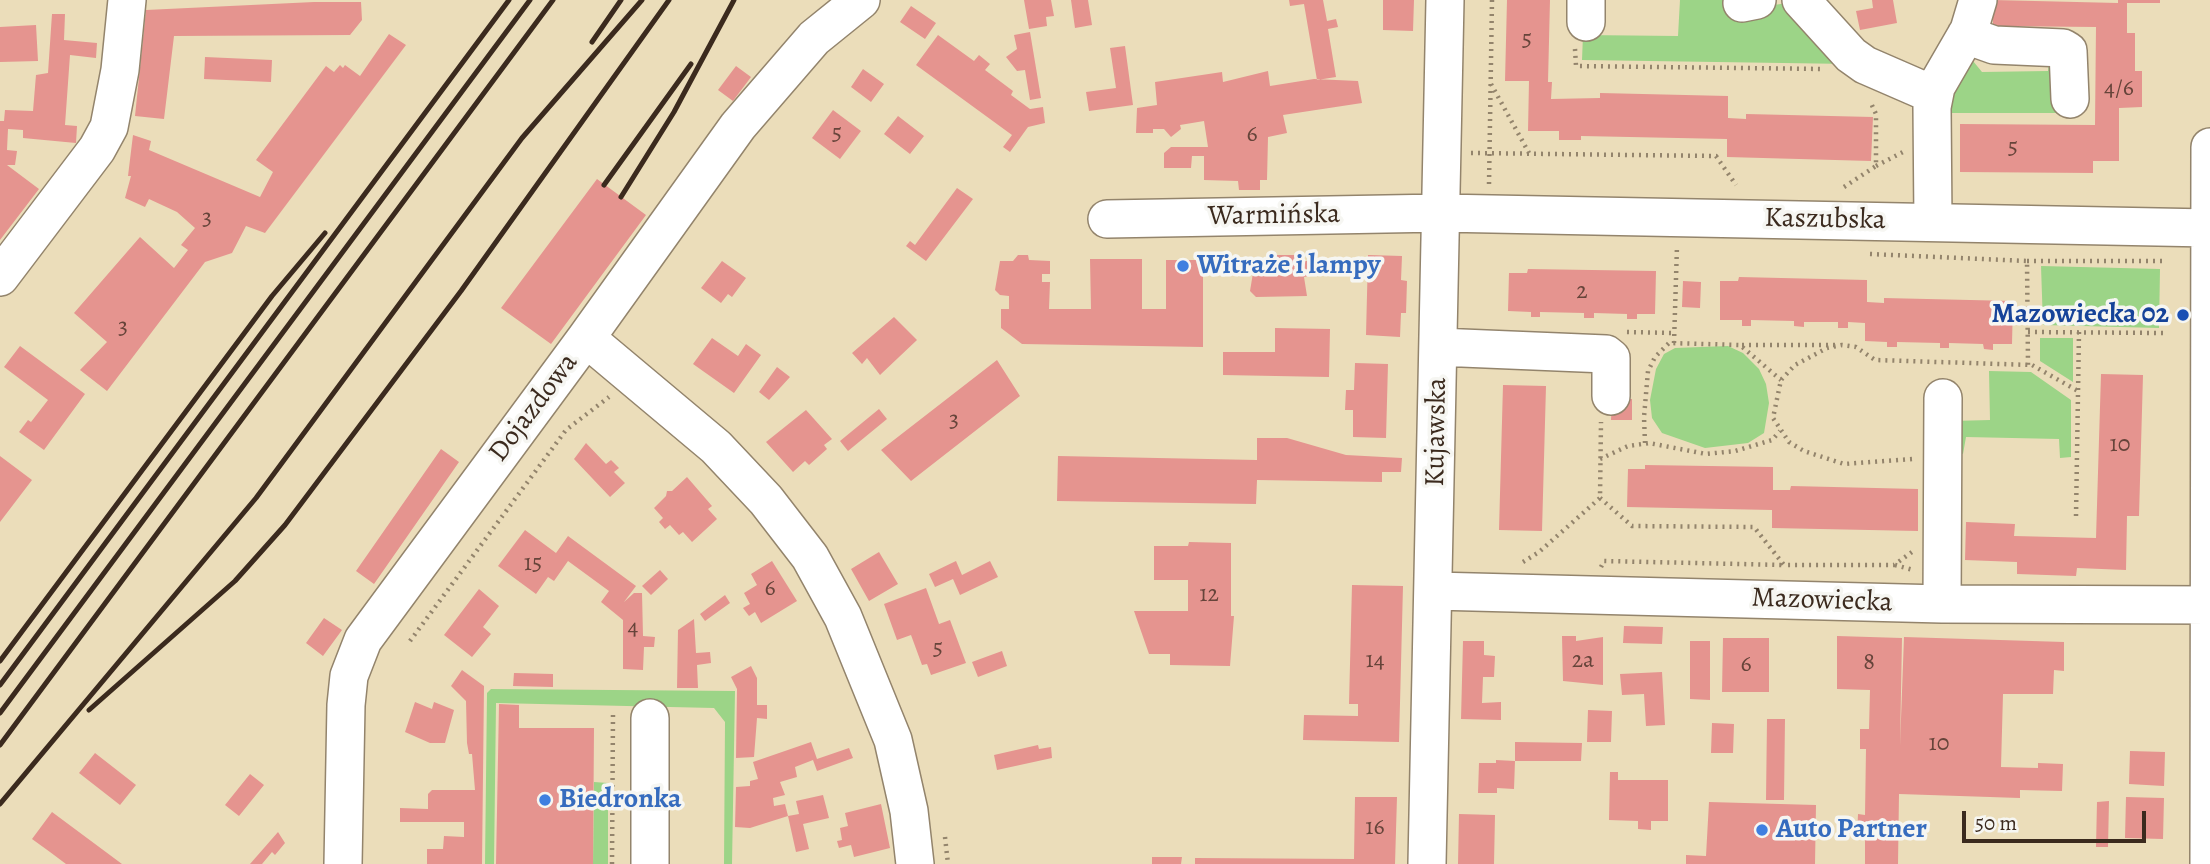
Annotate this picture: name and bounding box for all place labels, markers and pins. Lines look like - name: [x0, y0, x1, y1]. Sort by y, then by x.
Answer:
- place label: Witraże i lampy: [1197, 249, 1380, 283]
- marker: Witraże i lampy: [1175, 258, 1191, 274]
- place label: Mazowiecka 02: [1992, 298, 2169, 332]
- marker: Mazowiecka 02: [2175, 307, 2191, 323]
- place label: Biedronka: [559, 783, 682, 817]
- marker: Biedronka: [537, 792, 553, 808]
- place label: Auto Partner: [1776, 813, 1927, 847]
- marker: Auto Partner: [1754, 822, 1770, 838]

